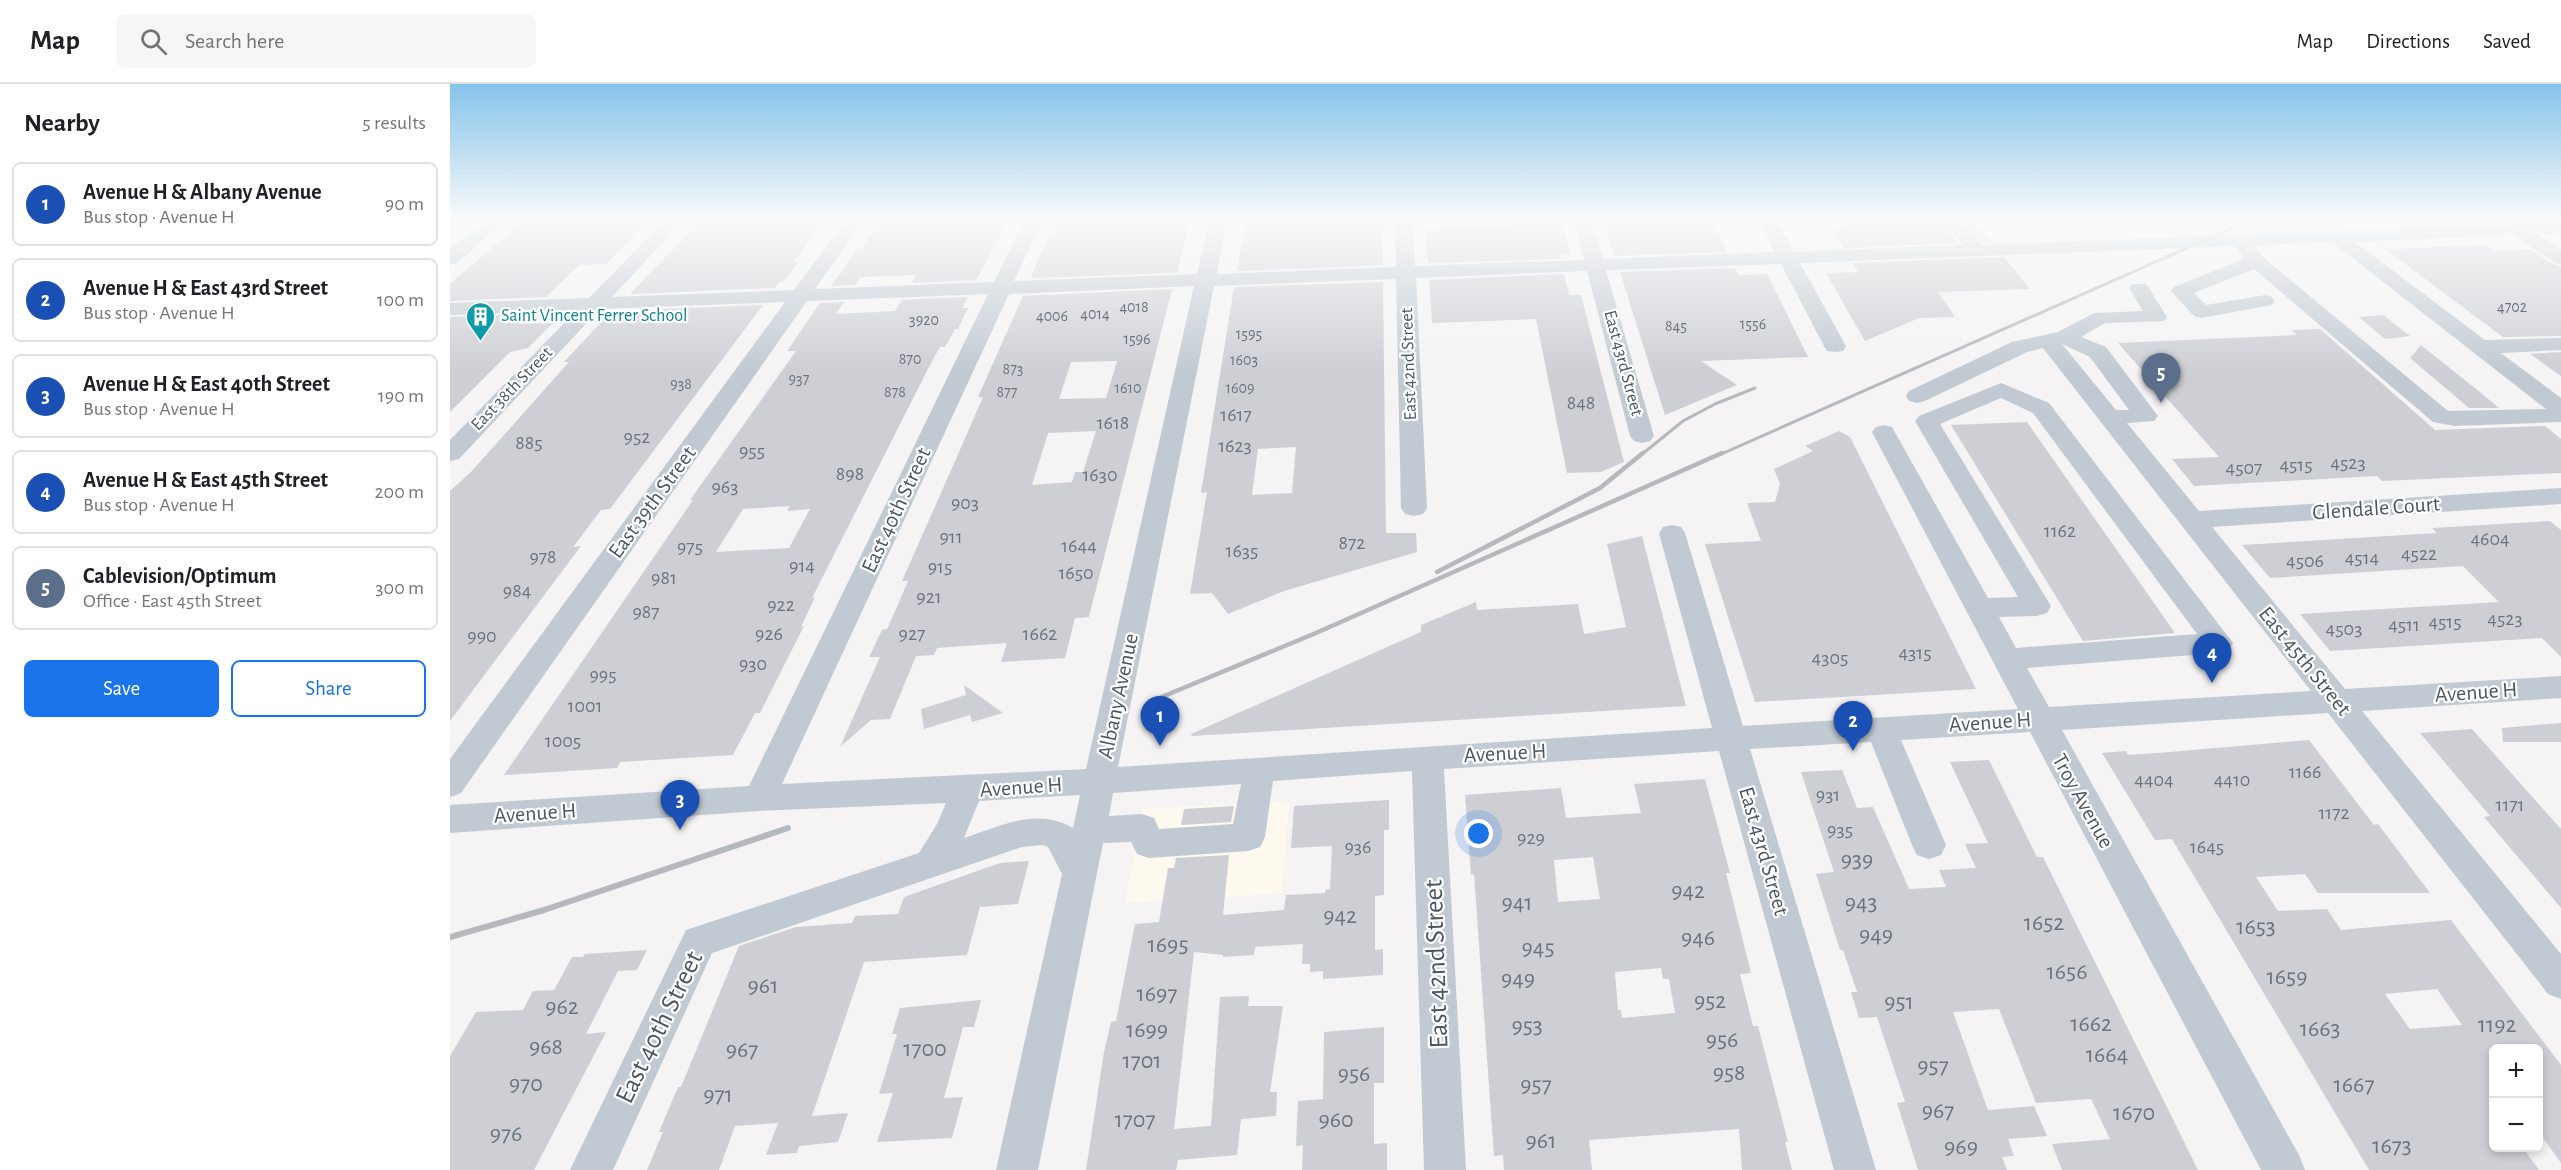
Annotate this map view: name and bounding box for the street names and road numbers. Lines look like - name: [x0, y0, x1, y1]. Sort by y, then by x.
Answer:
- street label: East 42nd Street: [1398, 307, 1420, 421]
- street label: East 43rd Street: [1600, 308, 1646, 418]
- street label: East 38th Street: [468, 344, 556, 434]
- street label: East 39th Street: [604, 442, 700, 562]
- street label: East 40th Street: [857, 444, 935, 576]
- street label: Glendale Court: [2312, 493, 2440, 523]
- street label: East 45th Street: [2255, 602, 2355, 720]
- street label: Albany Avenue: [1094, 631, 1142, 761]
- street label: Avenue H: [2434, 678, 2518, 706]
- street label: Avenue H: [1948, 708, 2032, 736]
- street label: Avenue H: [1463, 740, 1547, 766]
- street label: Troy Avenue: [2048, 750, 2118, 852]
- street label: Avenue H: [979, 773, 1063, 801]
- street label: East 43rd Street: [1735, 784, 1793, 918]
- street label: Avenue H: [493, 799, 577, 827]
- street label: East 42nd Street: [1420, 879, 1452, 1049]
- street label: East 40th Street: [610, 946, 708, 1107]

